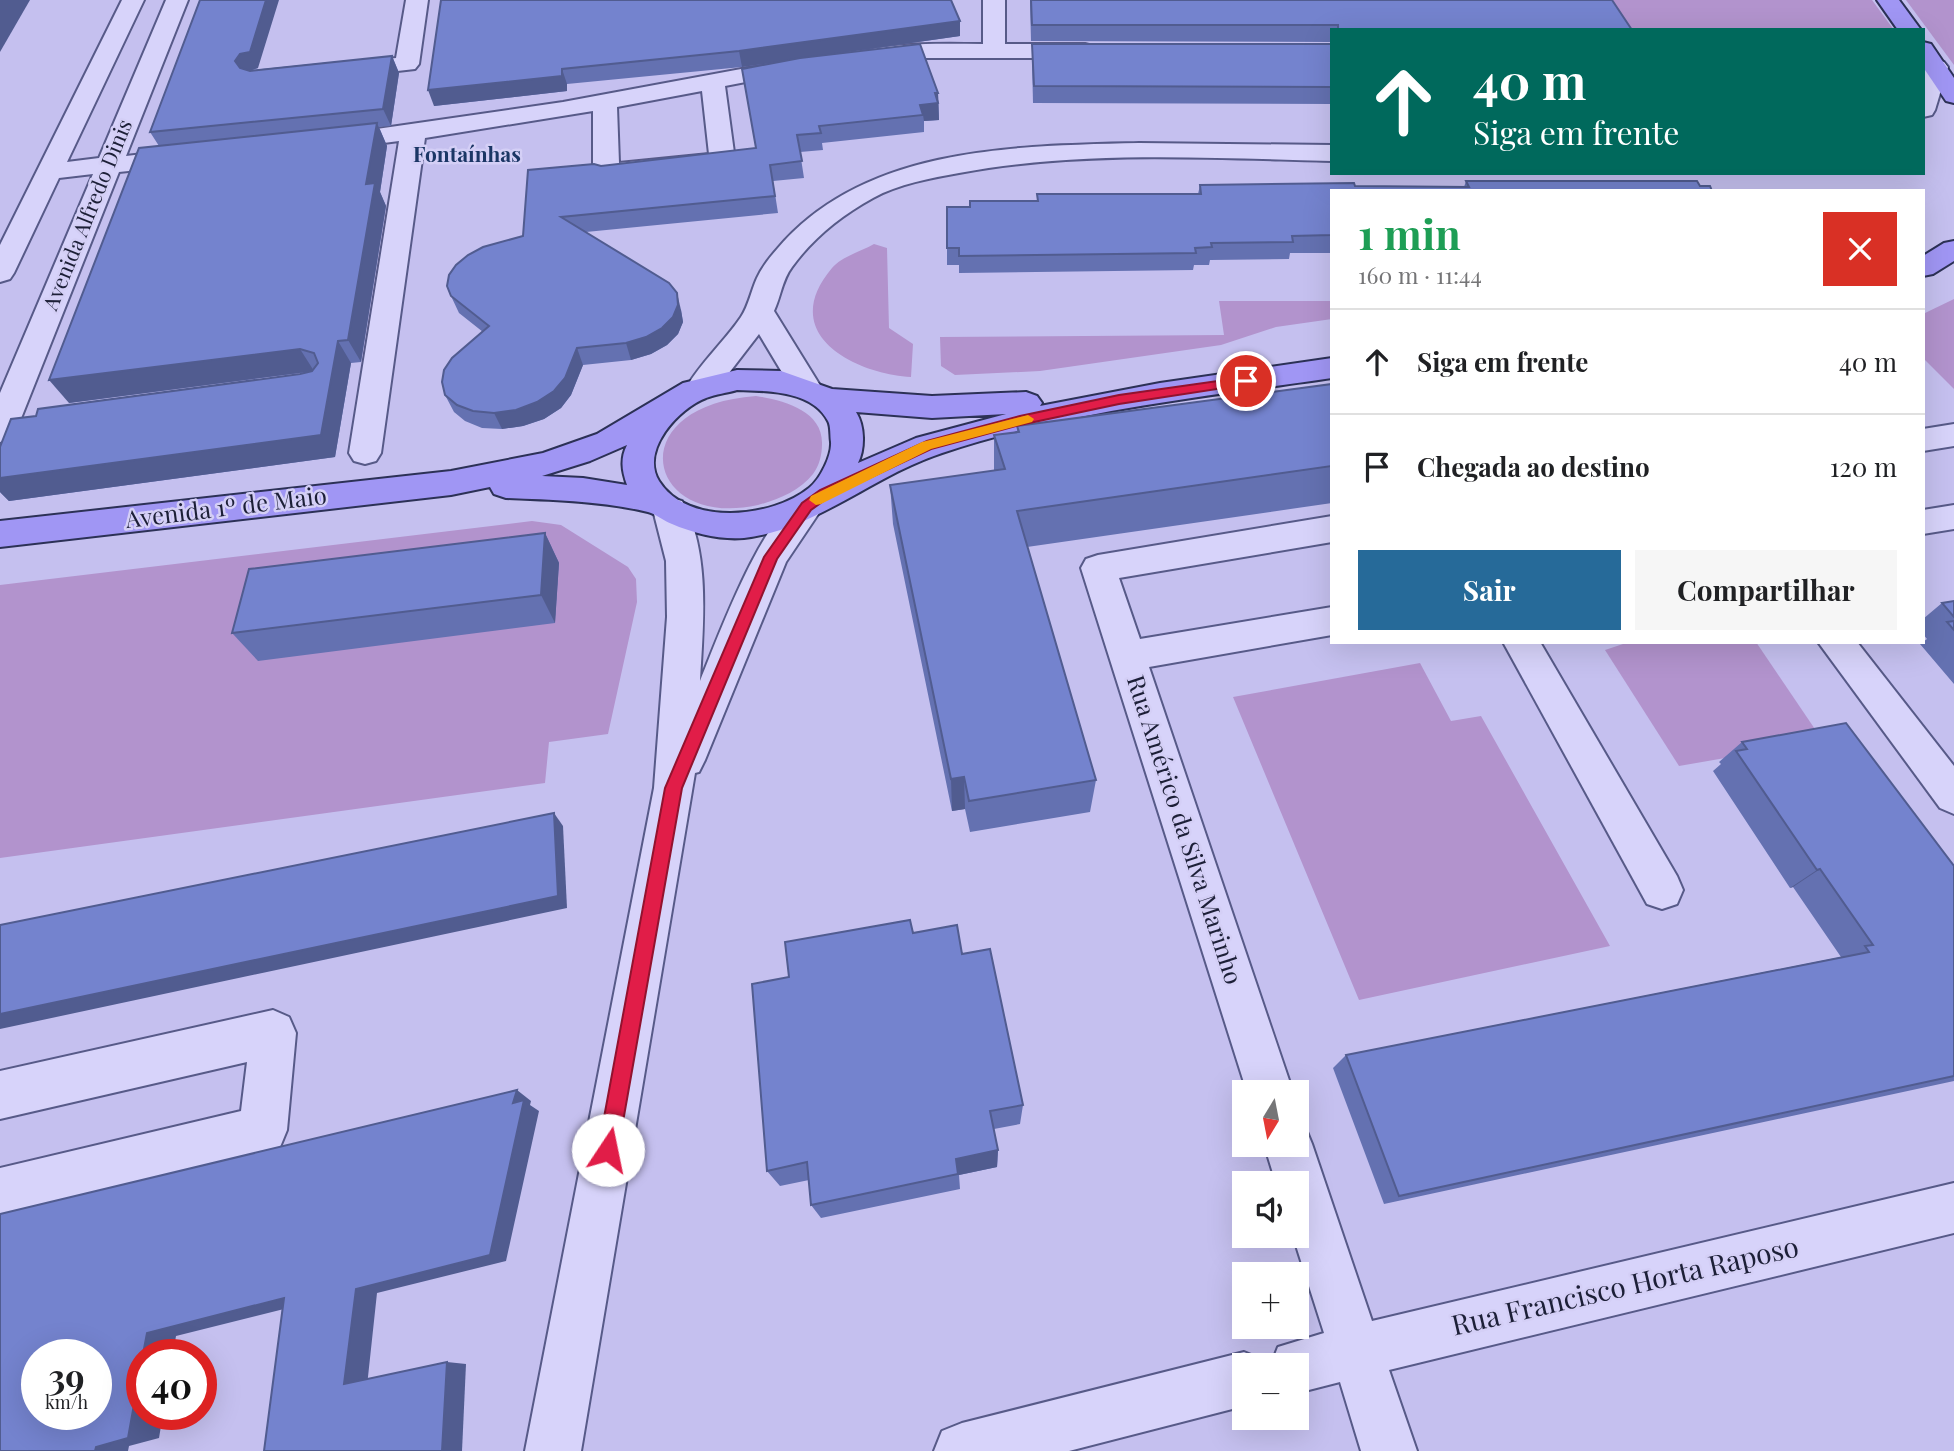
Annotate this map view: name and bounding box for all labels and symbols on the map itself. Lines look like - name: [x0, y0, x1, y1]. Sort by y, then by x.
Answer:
- street label: Avenida Alfredo Dinis: [35, 115, 137, 315]
- district label: Fontaínhas: [413, 139, 521, 167]
- pin: [1216, 351, 1276, 411]
- street label: Avenida 1º de Maio: [122, 478, 328, 534]
- street label: Rua Américo da Silva Marinho: [1121, 671, 1251, 988]
- north arrow: [1232, 1080, 1309, 1157]
- position arrow: [571, 1113, 645, 1187]
- street label: Rua Francisco Horta Raposo: [1448, 1227, 1802, 1342]
- speed limit sign: 40: [126, 1339, 217, 1430]

